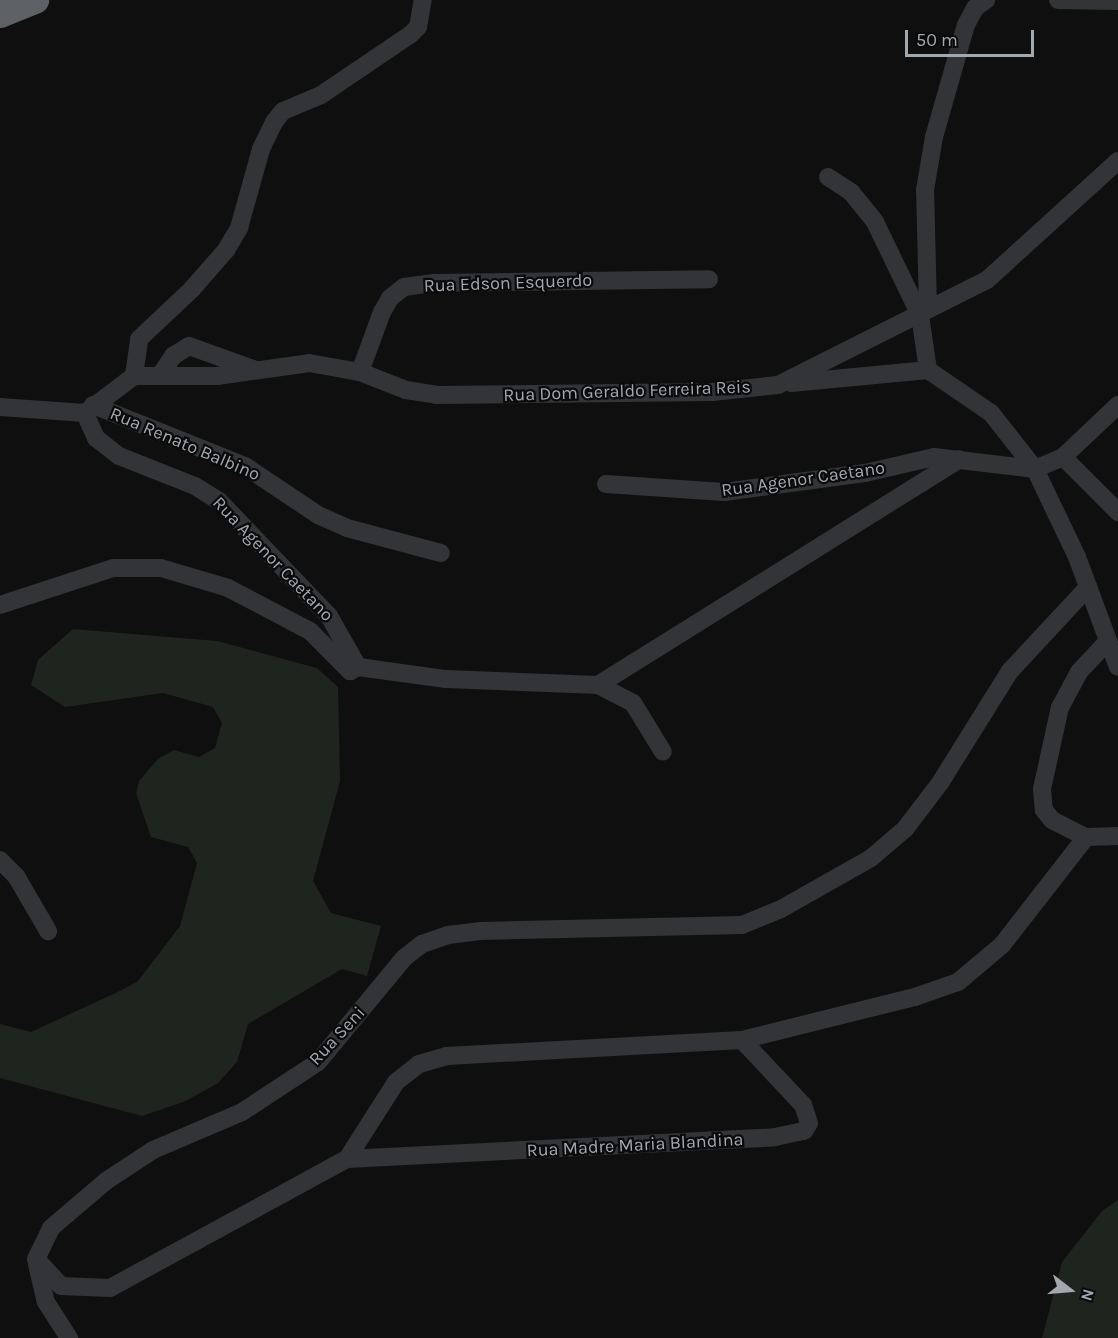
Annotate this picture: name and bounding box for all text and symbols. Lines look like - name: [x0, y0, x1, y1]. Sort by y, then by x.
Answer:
- scale bar: [908, 18, 1037, 56]
- text: 50 m: [916, 29, 958, 51]
- street label: Rua Edson Esquerdo: [423, 269, 593, 297]
- street label: Rua Dom Geraldo Ferreira Reis: [503, 376, 751, 406]
- street label: Rua Renato Balbino: [107, 403, 263, 485]
- street label: Rua Agenor Caetano: [720, 457, 886, 501]
- street label: Rua Agenor Caetano: [208, 492, 338, 626]
- street label: Rua Seni: [304, 1002, 370, 1070]
- street label: Rua Madre Maria Blandina: [526, 1129, 744, 1161]
- north arrow: [1040, 1260, 1100, 1320]
- text: N: [1077, 1287, 1099, 1303]

